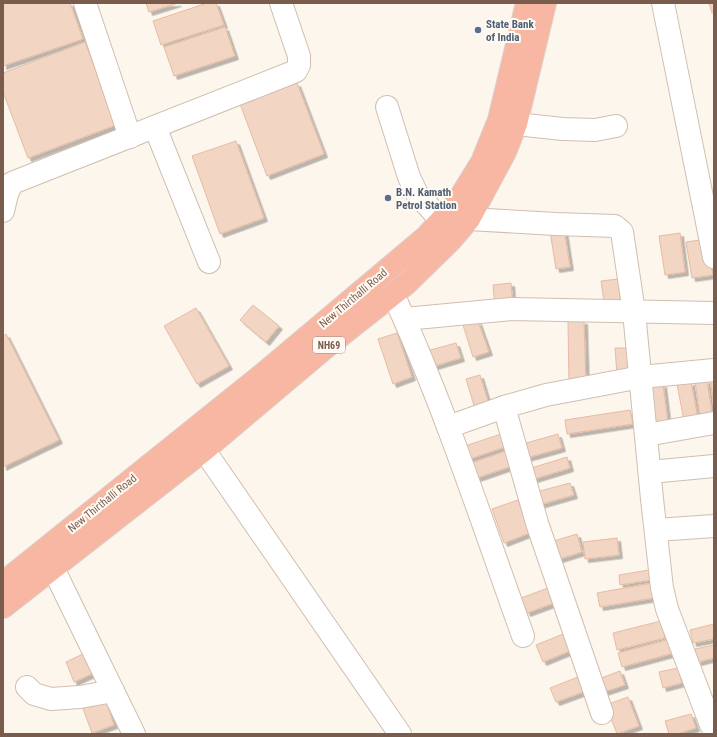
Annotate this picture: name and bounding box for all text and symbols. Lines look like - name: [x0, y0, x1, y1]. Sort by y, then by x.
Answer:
- place label: State Bank of India: [486, 18, 534, 44]
- marker: State Bank of India: [473, 25, 483, 35]
- place label: B.N. Kamath Petrol Station: [396, 186, 457, 212]
- marker: B.N. Kamath Petrol Station: [383, 193, 393, 203]
- street label: New Thirthalli Road: [317, 266, 390, 331]
- road number: NH69: [313, 337, 345, 353]
- street label: New Thirthalli Road: [65, 472, 139, 535]

